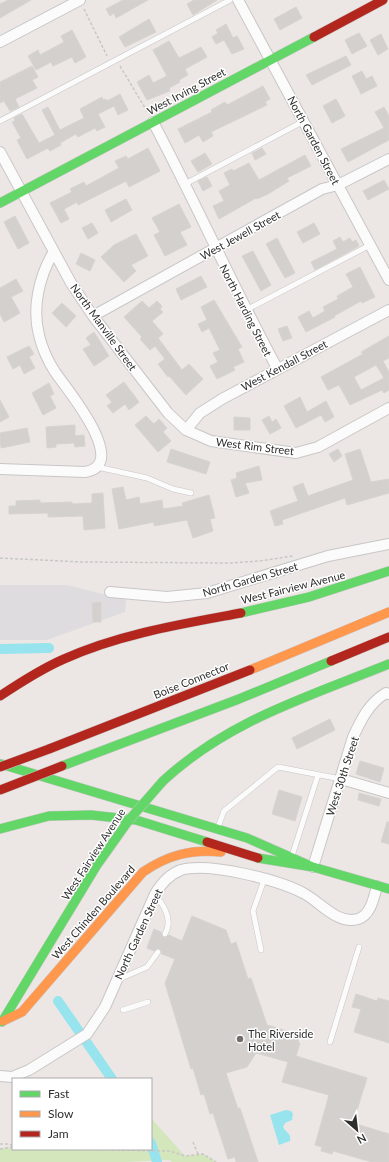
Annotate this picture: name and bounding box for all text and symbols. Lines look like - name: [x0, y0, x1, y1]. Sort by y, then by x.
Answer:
- street label: West Irving Street: [145, 65, 228, 117]
- street label: North Garden Street: [285, 93, 343, 187]
- street label: West Jewell Street: [198, 208, 282, 262]
- street label: North Harding Street: [217, 262, 275, 358]
- street label: North Manville Street: [68, 281, 140, 373]
- street label: West Kendall Street: [239, 337, 329, 393]
- street label: West Rim Street: [215, 435, 295, 457]
- street label: North Garden Street: [201, 559, 299, 599]
- street label: West Fairview Avenue: [240, 568, 347, 606]
- street label: Boise Connector: [151, 659, 231, 701]
- street label: West 30th Street: [323, 735, 361, 817]
- street label: West Fairview Avenue: [58, 805, 128, 902]
- street label: West Chinden Boulevard: [49, 862, 137, 962]
- street label: North Garden Street: [111, 887, 165, 981]
- place label: The Riverside Hotel: [248, 1027, 313, 1053]
- marker: The Riverside Hotel: [235, 1034, 245, 1044]
- legend: [12, 1078, 152, 1150]
- text: Fast: [48, 1086, 70, 1101]
- text: Slow: [48, 1106, 74, 1121]
- north arrow: [337, 1110, 377, 1150]
- text: Jam: [48, 1126, 69, 1141]
- text: N: [355, 1132, 369, 1147]

